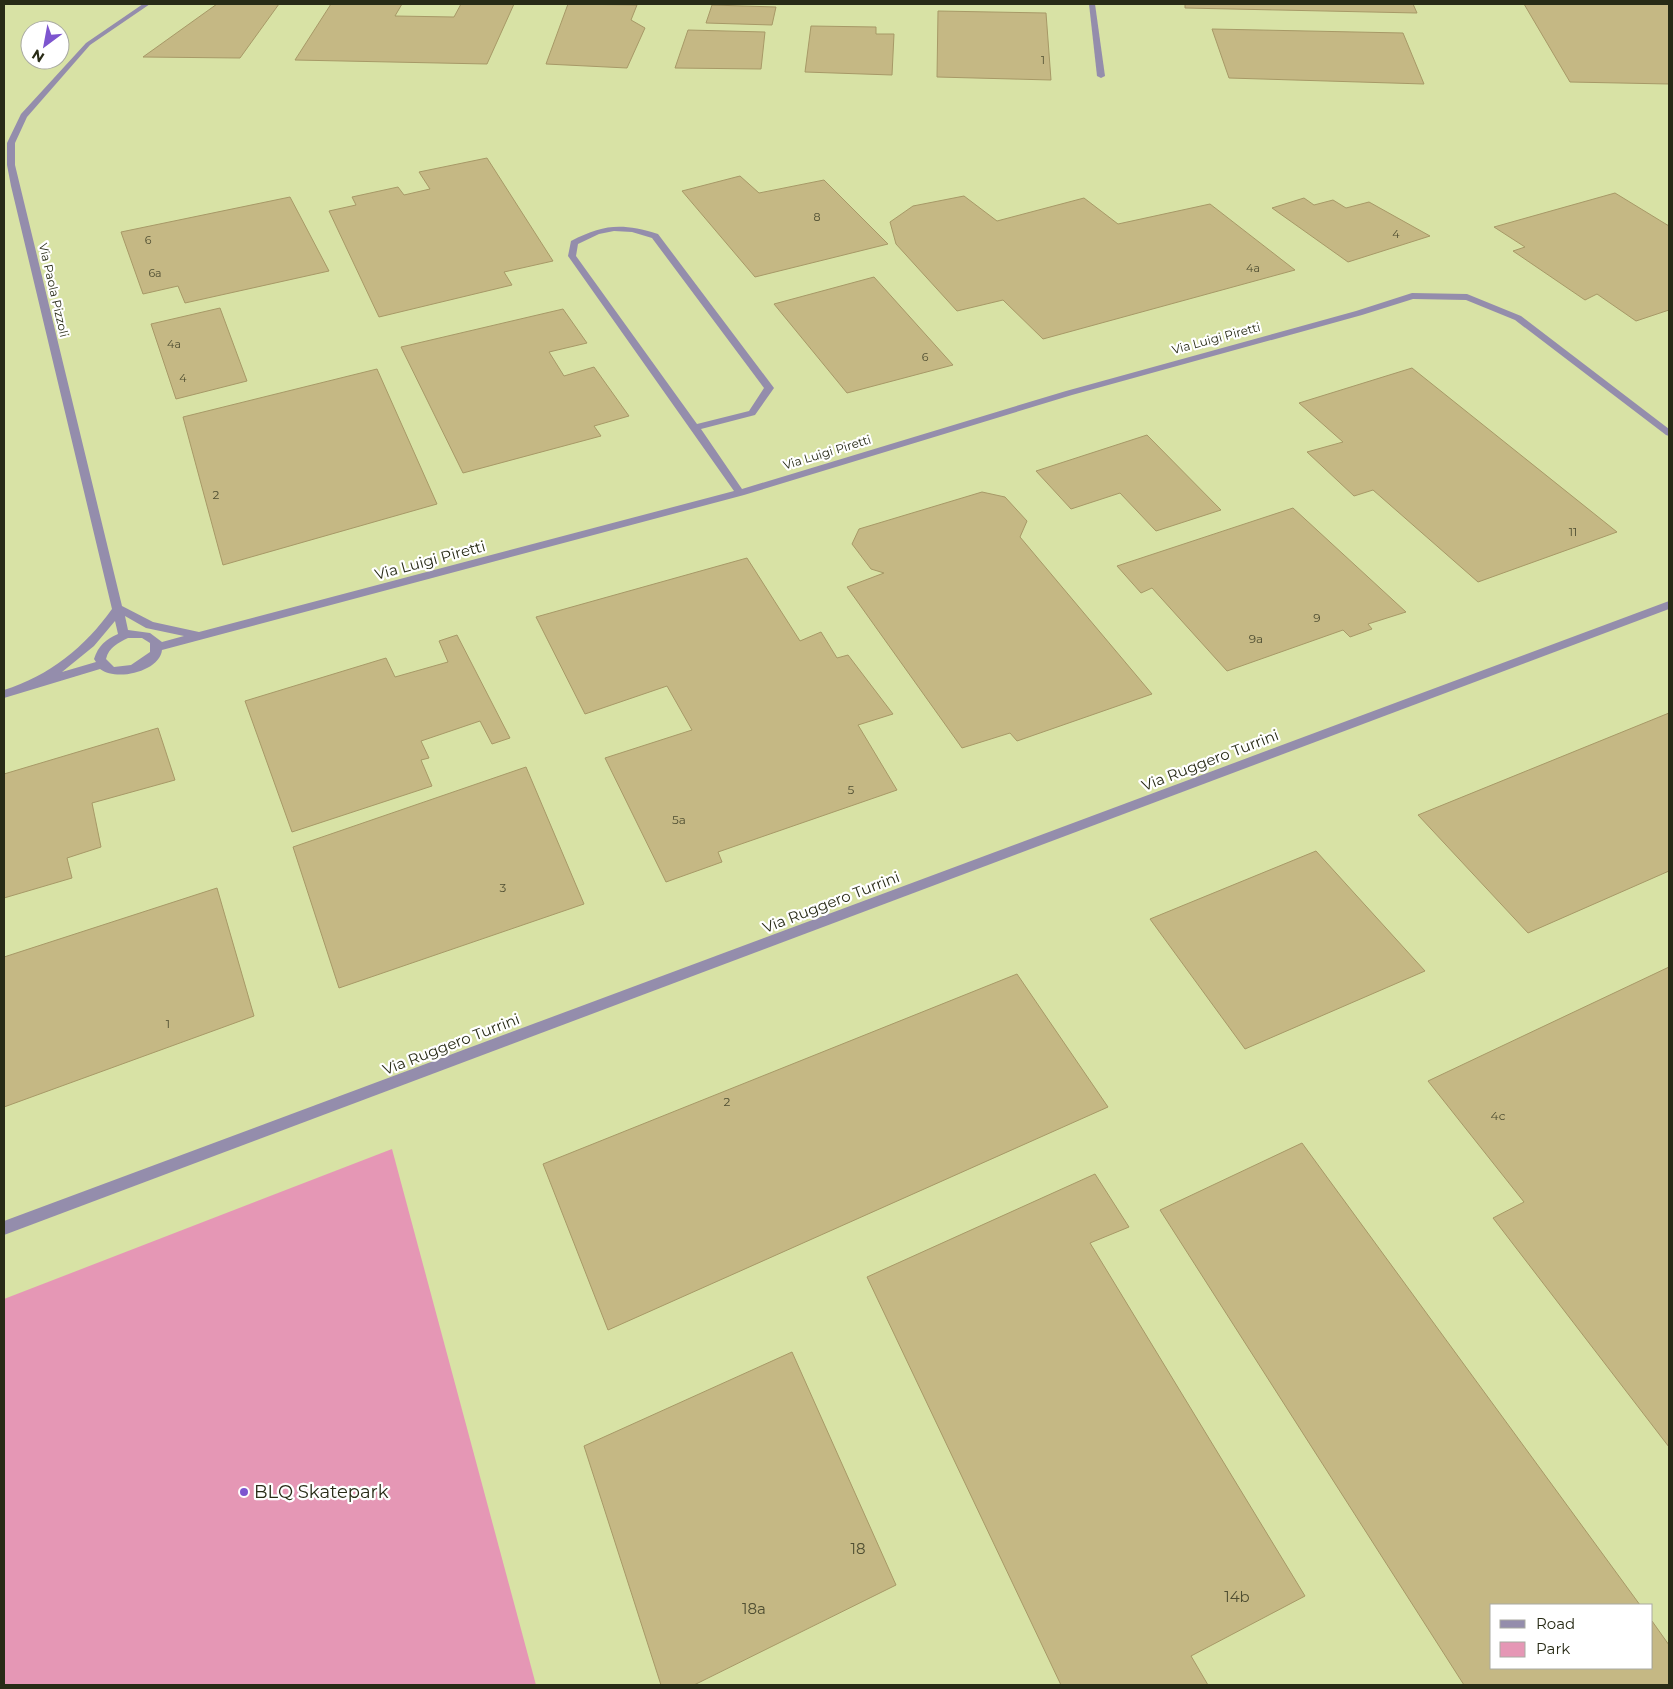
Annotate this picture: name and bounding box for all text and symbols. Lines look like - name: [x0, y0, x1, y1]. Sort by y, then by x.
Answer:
- north arrow: [20, 20, 70, 70]
- text: N: [29, 45, 48, 67]
- house number: 1: [1041, 53, 1045, 67]
- house number: 8: [813, 210, 821, 224]
- house number: 4: [1392, 227, 1400, 241]
- house number: 6: [145, 233, 152, 247]
- street label: Via Paola Pizzoli: [36, 241, 72, 339]
- house number: 4a: [1246, 261, 1260, 275]
- house number: 6a: [148, 266, 162, 280]
- street label: Via Luigi Piretti: [1170, 319, 1262, 357]
- house number: 4a: [167, 337, 181, 351]
- house number: 6: [922, 350, 929, 364]
- house number: 4: [179, 371, 187, 385]
- street label: Via Luigi Piretti: [781, 432, 873, 472]
- house number: 2: [213, 487, 220, 502]
- house number: 11: [1569, 524, 1577, 539]
- street label: Via Luigi Piretti: [373, 536, 487, 584]
- house number: 9: [1313, 610, 1321, 625]
- house number: 9a: [1249, 631, 1263, 646]
- street label: Via Ruggero Turrini: [1139, 725, 1281, 795]
- house number: 5: [848, 782, 855, 797]
- house number: 5a: [672, 812, 686, 827]
- street label: Via Ruggero Turrini: [760, 867, 902, 937]
- house number: 3: [500, 880, 507, 895]
- street label: Via Ruggero Turrini: [380, 1009, 522, 1079]
- house number: 1: [166, 1016, 170, 1031]
- house number: 2: [724, 1094, 731, 1109]
- house number: 4c: [1491, 1108, 1506, 1123]
- place label: BLQ Skatepark: [254, 1481, 389, 1503]
- marker: BLQ Skatepark: [238, 1486, 250, 1498]
- house number: 18: [851, 1539, 866, 1558]
- house number: 14b: [1224, 1587, 1250, 1606]
- house number: 18a: [742, 1599, 766, 1618]
- legend: [1490, 1604, 1653, 1669]
- text: Road: [1536, 1614, 1575, 1633]
- text: Park: [1536, 1639, 1570, 1658]

